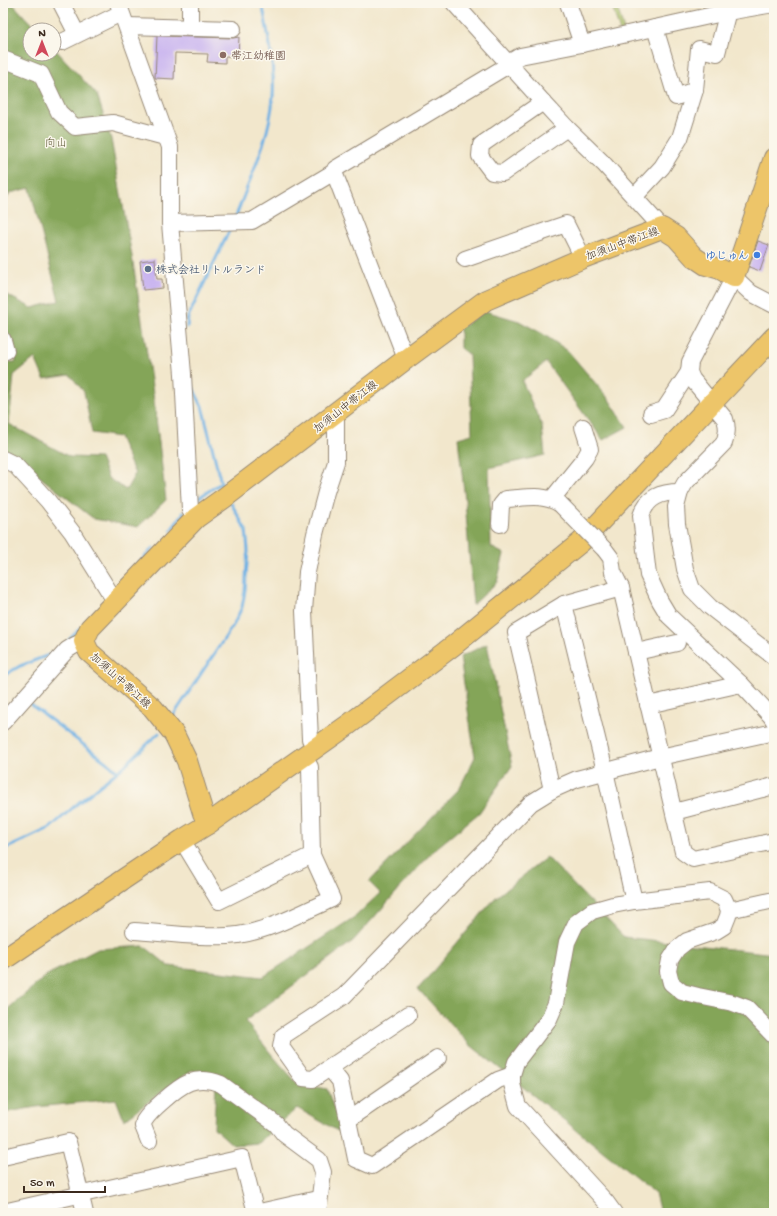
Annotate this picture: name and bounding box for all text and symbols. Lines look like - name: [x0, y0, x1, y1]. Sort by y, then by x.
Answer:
- north arrow: [22, 22, 62, 62]
- text: N: [38, 28, 46, 40]
- marker: 帯江幼稚園: [218, 50, 228, 60]
- place label: 帯江幼稚園: [231, 50, 286, 63]
- park label: 向山: [45, 137, 67, 150]
- street label: 加須山中帯江線: [584, 225, 661, 264]
- place label: ゆじゅん: [705, 250, 749, 263]
- marker: ゆじゅん: [752, 250, 762, 260]
- marker: 株式会社リトルランド: [143, 264, 153, 274]
- place label: 株式会社リトルランド: [156, 264, 266, 277]
- street label: 加須山中帯江線: [312, 378, 380, 436]
- street label: 加須山中帯江線: [87, 651, 153, 712]
- scale bar: [24, 1168, 105, 1194]
- text: 50 m: [30, 1177, 55, 1191]

